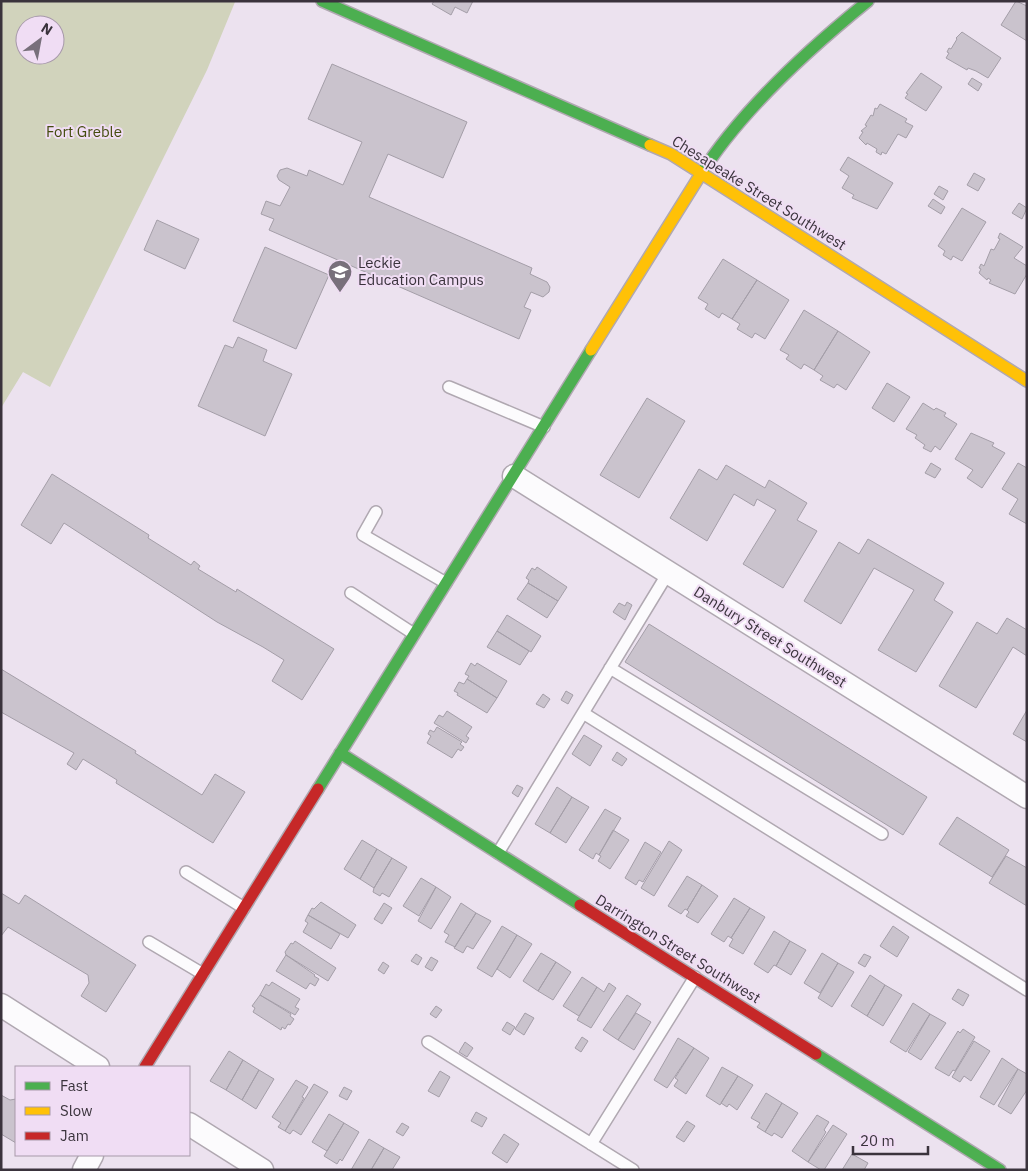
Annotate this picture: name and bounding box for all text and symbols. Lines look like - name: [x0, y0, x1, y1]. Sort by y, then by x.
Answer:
- north arrow: [15, 15, 65, 65]
- text: N: [38, 19, 56, 39]
- park label: Fort Greble: [46, 122, 122, 141]
- street label: Chesapeake Street Southwest: [669, 131, 850, 254]
- place label: Leckie Education Campus: [358, 253, 484, 289]
- school or university icon: Leckie Education Campus: [327, 259, 353, 293]
- street label: Danbury Street Southwest: [690, 582, 850, 691]
- street label: Darrington Street Southwest: [592, 890, 764, 1007]
- legend: [15, 1066, 190, 1156]
- text: Fast: [60, 1076, 88, 1095]
- text: Slow: [60, 1101, 93, 1120]
- scale bar: [853, 1124, 928, 1156]
- text: Jam: [60, 1126, 89, 1145]
- text: 20 m: [860, 1131, 895, 1150]

